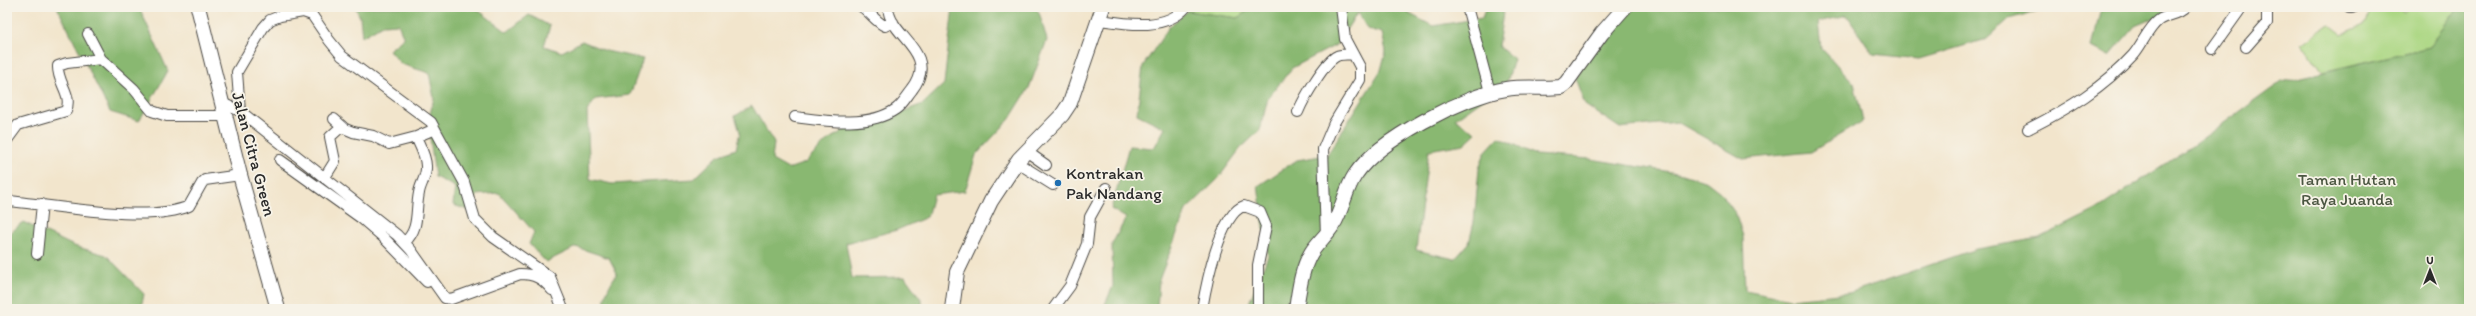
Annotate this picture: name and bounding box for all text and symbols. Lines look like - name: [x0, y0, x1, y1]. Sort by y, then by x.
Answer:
- street label: Jalan Citra Green: [228, 90, 280, 219]
- place label: Kontrakan Pak Nandang: [1066, 163, 1162, 203]
- park label: Taman Hutan Raya Juanda: [2298, 169, 2397, 209]
- marker: Kontrakan Pak Nandang: [1053, 178, 1063, 188]
- north arrow: [2410, 250, 2450, 290]
- text: U: [2426, 254, 2434, 267]

